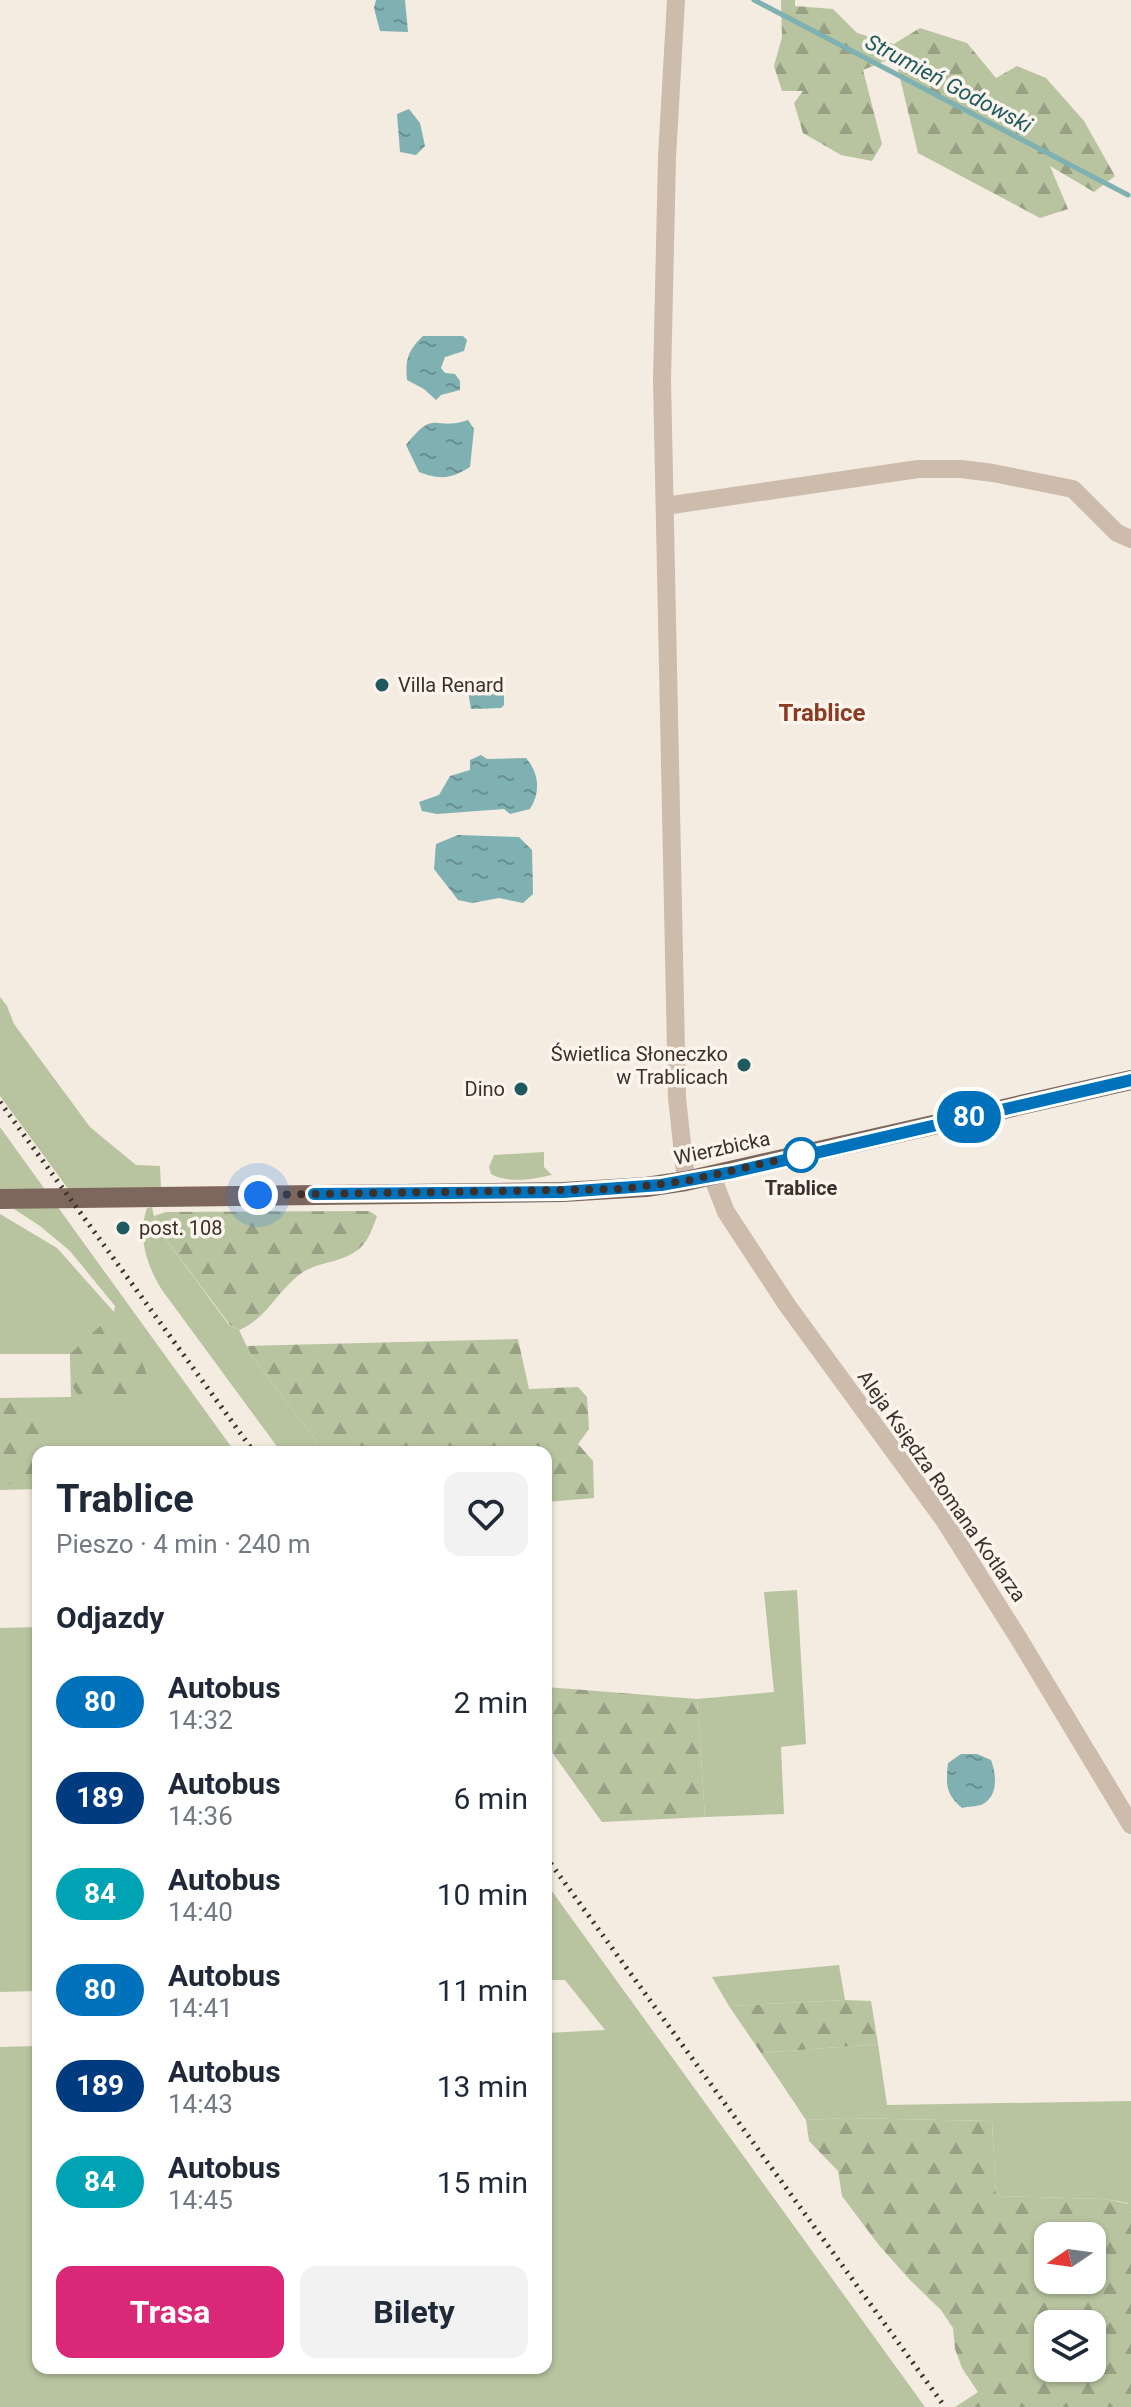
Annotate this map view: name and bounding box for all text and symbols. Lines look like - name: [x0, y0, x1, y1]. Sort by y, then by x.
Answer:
- water label: Strumień Godowski: [861, 29, 1037, 138]
- place label: Villa Renard: [398, 673, 504, 697]
- marker: Villa Renard: [373, 676, 391, 694]
- district label: Trablice: [779, 699, 866, 727]
- place label: Świetlica Słoneczko w Trablicach: [551, 1042, 728, 1089]
- marker: Świetlica Słoneczko w Trablicach: [735, 1056, 753, 1074]
- place label: Dino: [465, 1077, 505, 1101]
- marker: Dino: [512, 1080, 530, 1098]
- line badge: 80: [933, 1091, 1005, 1143]
- text: 80: [953, 1100, 985, 1133]
- street label: Wierzbicka: [672, 1126, 772, 1170]
- marker: Trablice: [784, 1138, 818, 1172]
- your location: [238, 1175, 278, 1215]
- place label: Trablice: [765, 1176, 837, 1200]
- place label: post. 108: [139, 1216, 222, 1240]
- marker: post. 108: [114, 1219, 132, 1237]
- street label: Aleja Księdza Romana Kotlarza: [853, 1366, 1031, 1606]
- button: heart: [444, 1472, 528, 1556]
- text: Trablice: [56, 1477, 194, 1521]
- text: Pieszo · 4 min · 240 m: [56, 1529, 310, 1559]
- text: Odjazdy: [56, 1600, 164, 1635]
- text: Autobus: [168, 1670, 281, 1705]
- text: 80: [84, 1685, 116, 1718]
- text: 2 min: [454, 1685, 528, 1720]
- text: 14:32: [168, 1705, 233, 1735]
- text: Autobus: [168, 1766, 281, 1801]
- text: 189: [76, 1781, 124, 1814]
- text: 6 min: [454, 1781, 528, 1816]
- text: 14:36: [168, 1801, 233, 1831]
- text: Autobus: [168, 1862, 281, 1897]
- text: 84: [84, 1877, 116, 1910]
- text: 10 min: [437, 1877, 528, 1912]
- text: 14:40: [168, 1897, 233, 1927]
- text: Autobus: [168, 1958, 281, 1993]
- text: 80: [84, 1973, 116, 2006]
- text: 11 min: [437, 1973, 528, 2008]
- text: 14:41: [168, 1993, 233, 2023]
- text: Autobus: [168, 2054, 281, 2089]
- text: 189: [76, 2069, 124, 2102]
- text: 13 min: [437, 2069, 528, 2104]
- text: 14:43: [168, 2089, 233, 2119]
- text: Autobus: [168, 2150, 281, 2185]
- text: 84: [84, 2165, 116, 2198]
- text: 15 min: [437, 2165, 528, 2200]
- text: 14:45: [168, 2185, 233, 2215]
- north arrow: [1034, 2222, 1106, 2294]
- map controls: [1034, 2222, 1106, 2382]
- button: Trasa: [56, 2266, 284, 2358]
- button: Bilety: [300, 2266, 528, 2358]
- button: layers: [1034, 2310, 1106, 2382]

